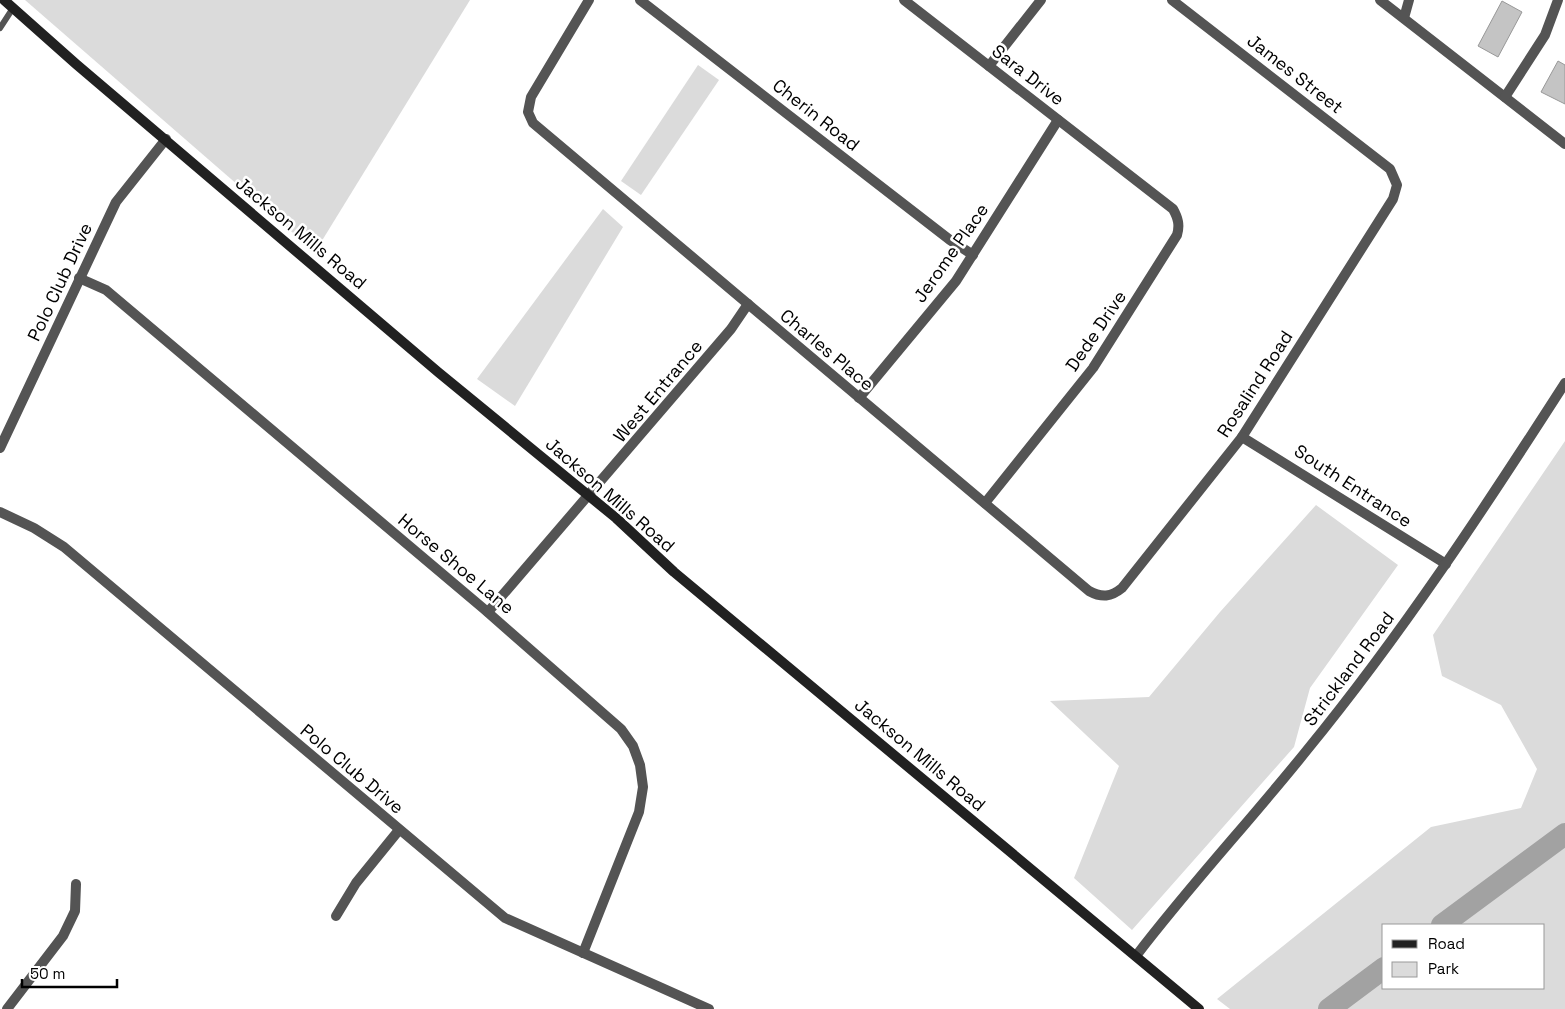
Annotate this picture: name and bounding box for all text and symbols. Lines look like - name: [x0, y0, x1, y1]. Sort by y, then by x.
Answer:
- street label: James Street: [1243, 29, 1348, 118]
- street label: Sara Drive: [987, 39, 1069, 110]
- street label: Cherin Road: [768, 73, 864, 156]
- street label: Jackson Mills Road: [231, 171, 372, 294]
- street label: Jerome Place: [908, 199, 993, 307]
- street label: Polo Club Drive: [22, 219, 97, 345]
- street label: Dede Drive: [1060, 286, 1131, 376]
- street label: Charles Place: [776, 304, 879, 396]
- street label: Rosalind Road: [1212, 326, 1298, 441]
- street label: West Entrance: [608, 335, 707, 447]
- street label: Jackson Mills Road: [541, 432, 680, 557]
- street label: South Entrance: [1290, 439, 1416, 532]
- street label: Horse Shoe Lane: [394, 508, 519, 619]
- street label: Strickland Road: [1298, 607, 1399, 730]
- street label: Jackson Mills Road: [850, 693, 991, 816]
- street label: Polo Club Drive: [296, 719, 409, 819]
- legend: [1382, 924, 1545, 989]
- text: Road: [1428, 934, 1465, 953]
- scale bar: [22, 956, 118, 988]
- text: Park: [1428, 959, 1459, 978]
- text: 50 m: [30, 964, 65, 983]

